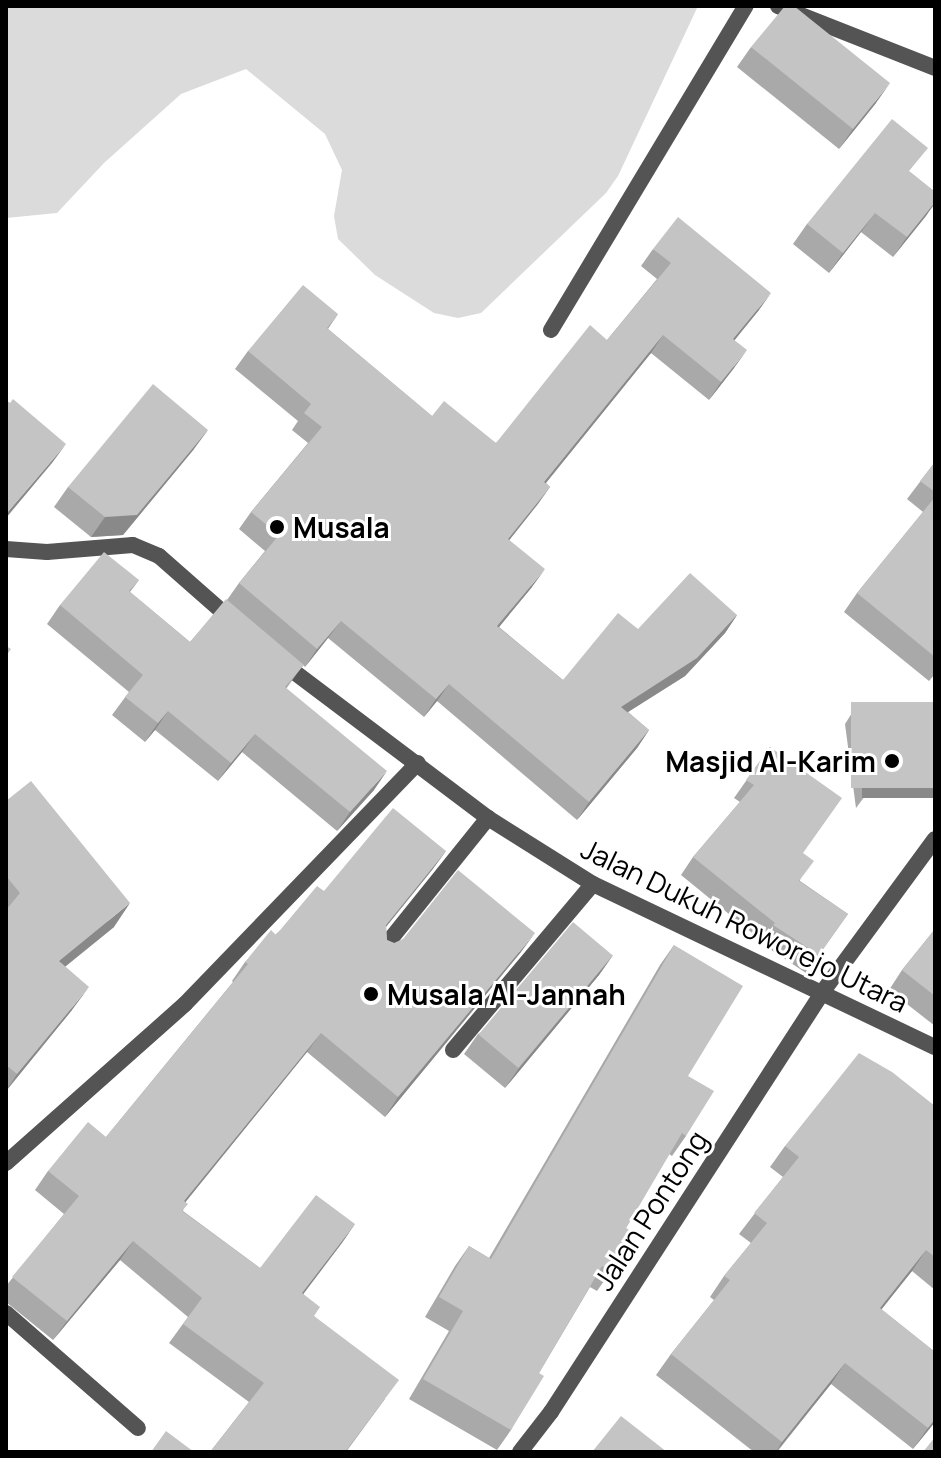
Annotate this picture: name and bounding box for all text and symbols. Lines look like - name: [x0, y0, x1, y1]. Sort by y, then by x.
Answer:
- place label: Musala: [293, 510, 390, 544]
- marker: Musala: [268, 518, 286, 536]
- place label: Masjid Al-Karim: [665, 744, 876, 778]
- marker: Masjid Al-Karim: [883, 752, 901, 770]
- street label: Jalan Dukuh Roworejo Utara: [576, 831, 914, 1019]
- place label: Musala Al-Jannah: [387, 977, 626, 1011]
- marker: Musala Al-Jannah: [362, 985, 380, 1003]
- street label: Jalan Pontong: [586, 1124, 714, 1296]

